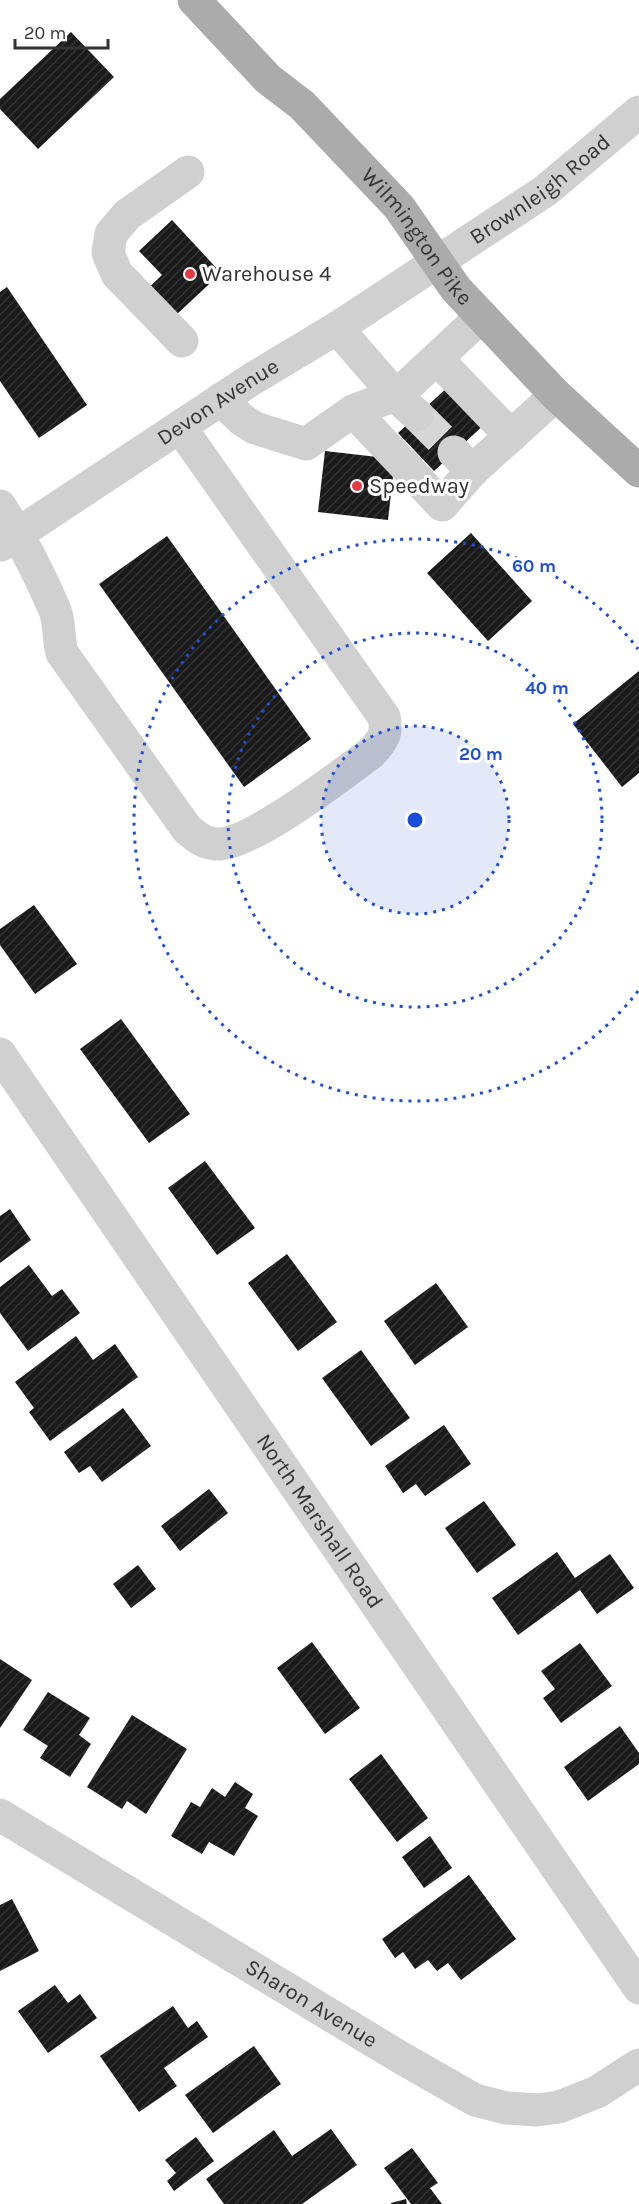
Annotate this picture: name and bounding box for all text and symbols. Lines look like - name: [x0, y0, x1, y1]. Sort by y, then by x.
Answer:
- scale bar: [15, 12, 108, 50]
- text: 20 m: [24, 22, 66, 44]
- street label: Brownleigh Road: [465, 129, 616, 250]
- street label: Wilmington Pike: [356, 162, 478, 311]
- place label: Warehouse 4: [202, 261, 331, 287]
- marker: Warehouse 4: [183, 267, 197, 281]
- street label: Devon Avenue: [152, 353, 284, 451]
- place label: Speedway: [369, 473, 469, 499]
- marker: Speedway: [350, 479, 364, 493]
- text: 60 m: [512, 555, 556, 577]
- text: 40 m: [525, 677, 569, 699]
- text: 20 m: [459, 743, 503, 765]
- centre of rings: [405, 810, 425, 830]
- street label: North Marshall Road: [251, 1429, 388, 1613]
- street label: Sharon Avenue: [241, 1954, 382, 2053]

